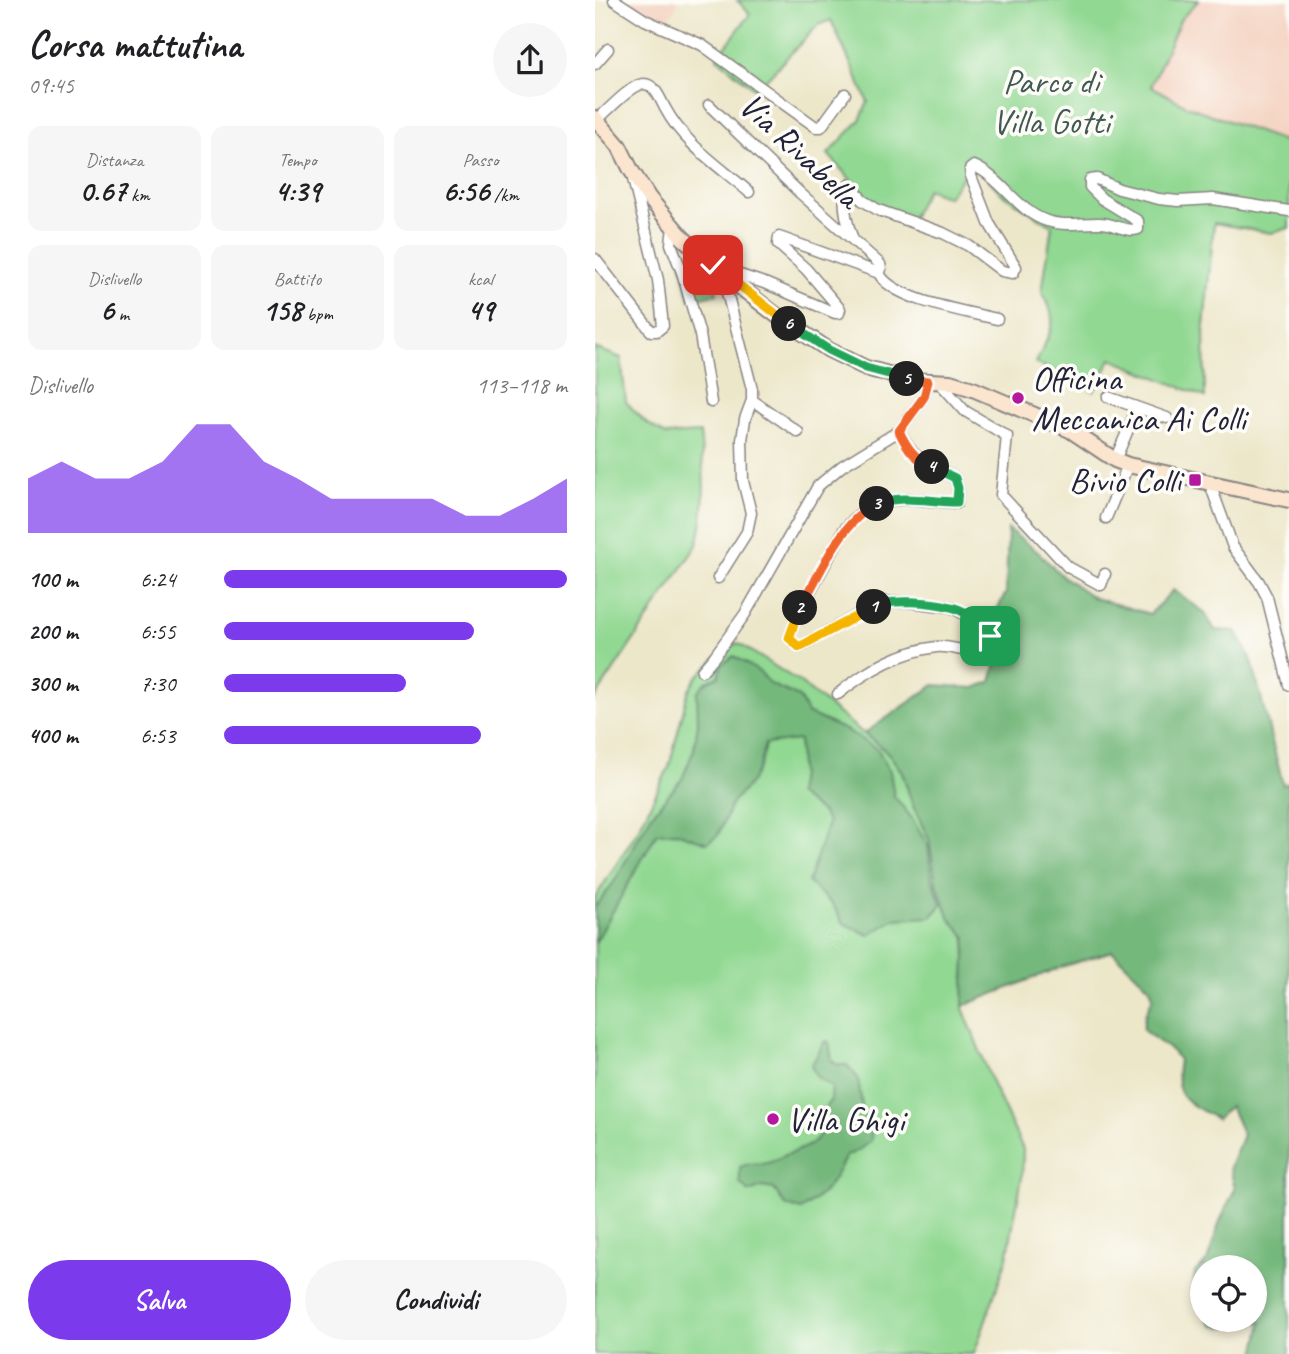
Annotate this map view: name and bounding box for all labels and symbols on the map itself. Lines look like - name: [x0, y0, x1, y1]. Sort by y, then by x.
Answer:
- park label: Parco di Villa Gotti: [992, 59, 1114, 144]
- street label: Via Rivabella: [730, 83, 872, 220]
- pin: [683, 235, 743, 295]
- pin: 6: [771, 306, 807, 342]
- place label: Officina Meccanica Ai Colli: [1032, 356, 1250, 441]
- pin: 5: [889, 362, 925, 396]
- marker: Officina Meccanica Ai Colli: [1010, 390, 1026, 406]
- pin: 4: [915, 449, 949, 484]
- place label: Bivio Colli: [1069, 458, 1185, 503]
- marker: Bivio Colli: [1187, 472, 1203, 488]
- pin: 3: [859, 486, 895, 522]
- pin: 2: [783, 590, 817, 626]
- pin: 1: [857, 590, 891, 624]
- pin: [960, 606, 1020, 666]
- place label: Villa Ghigi: [787, 1097, 909, 1142]
- marker: Villa Ghigi: [765, 1111, 781, 1127]

